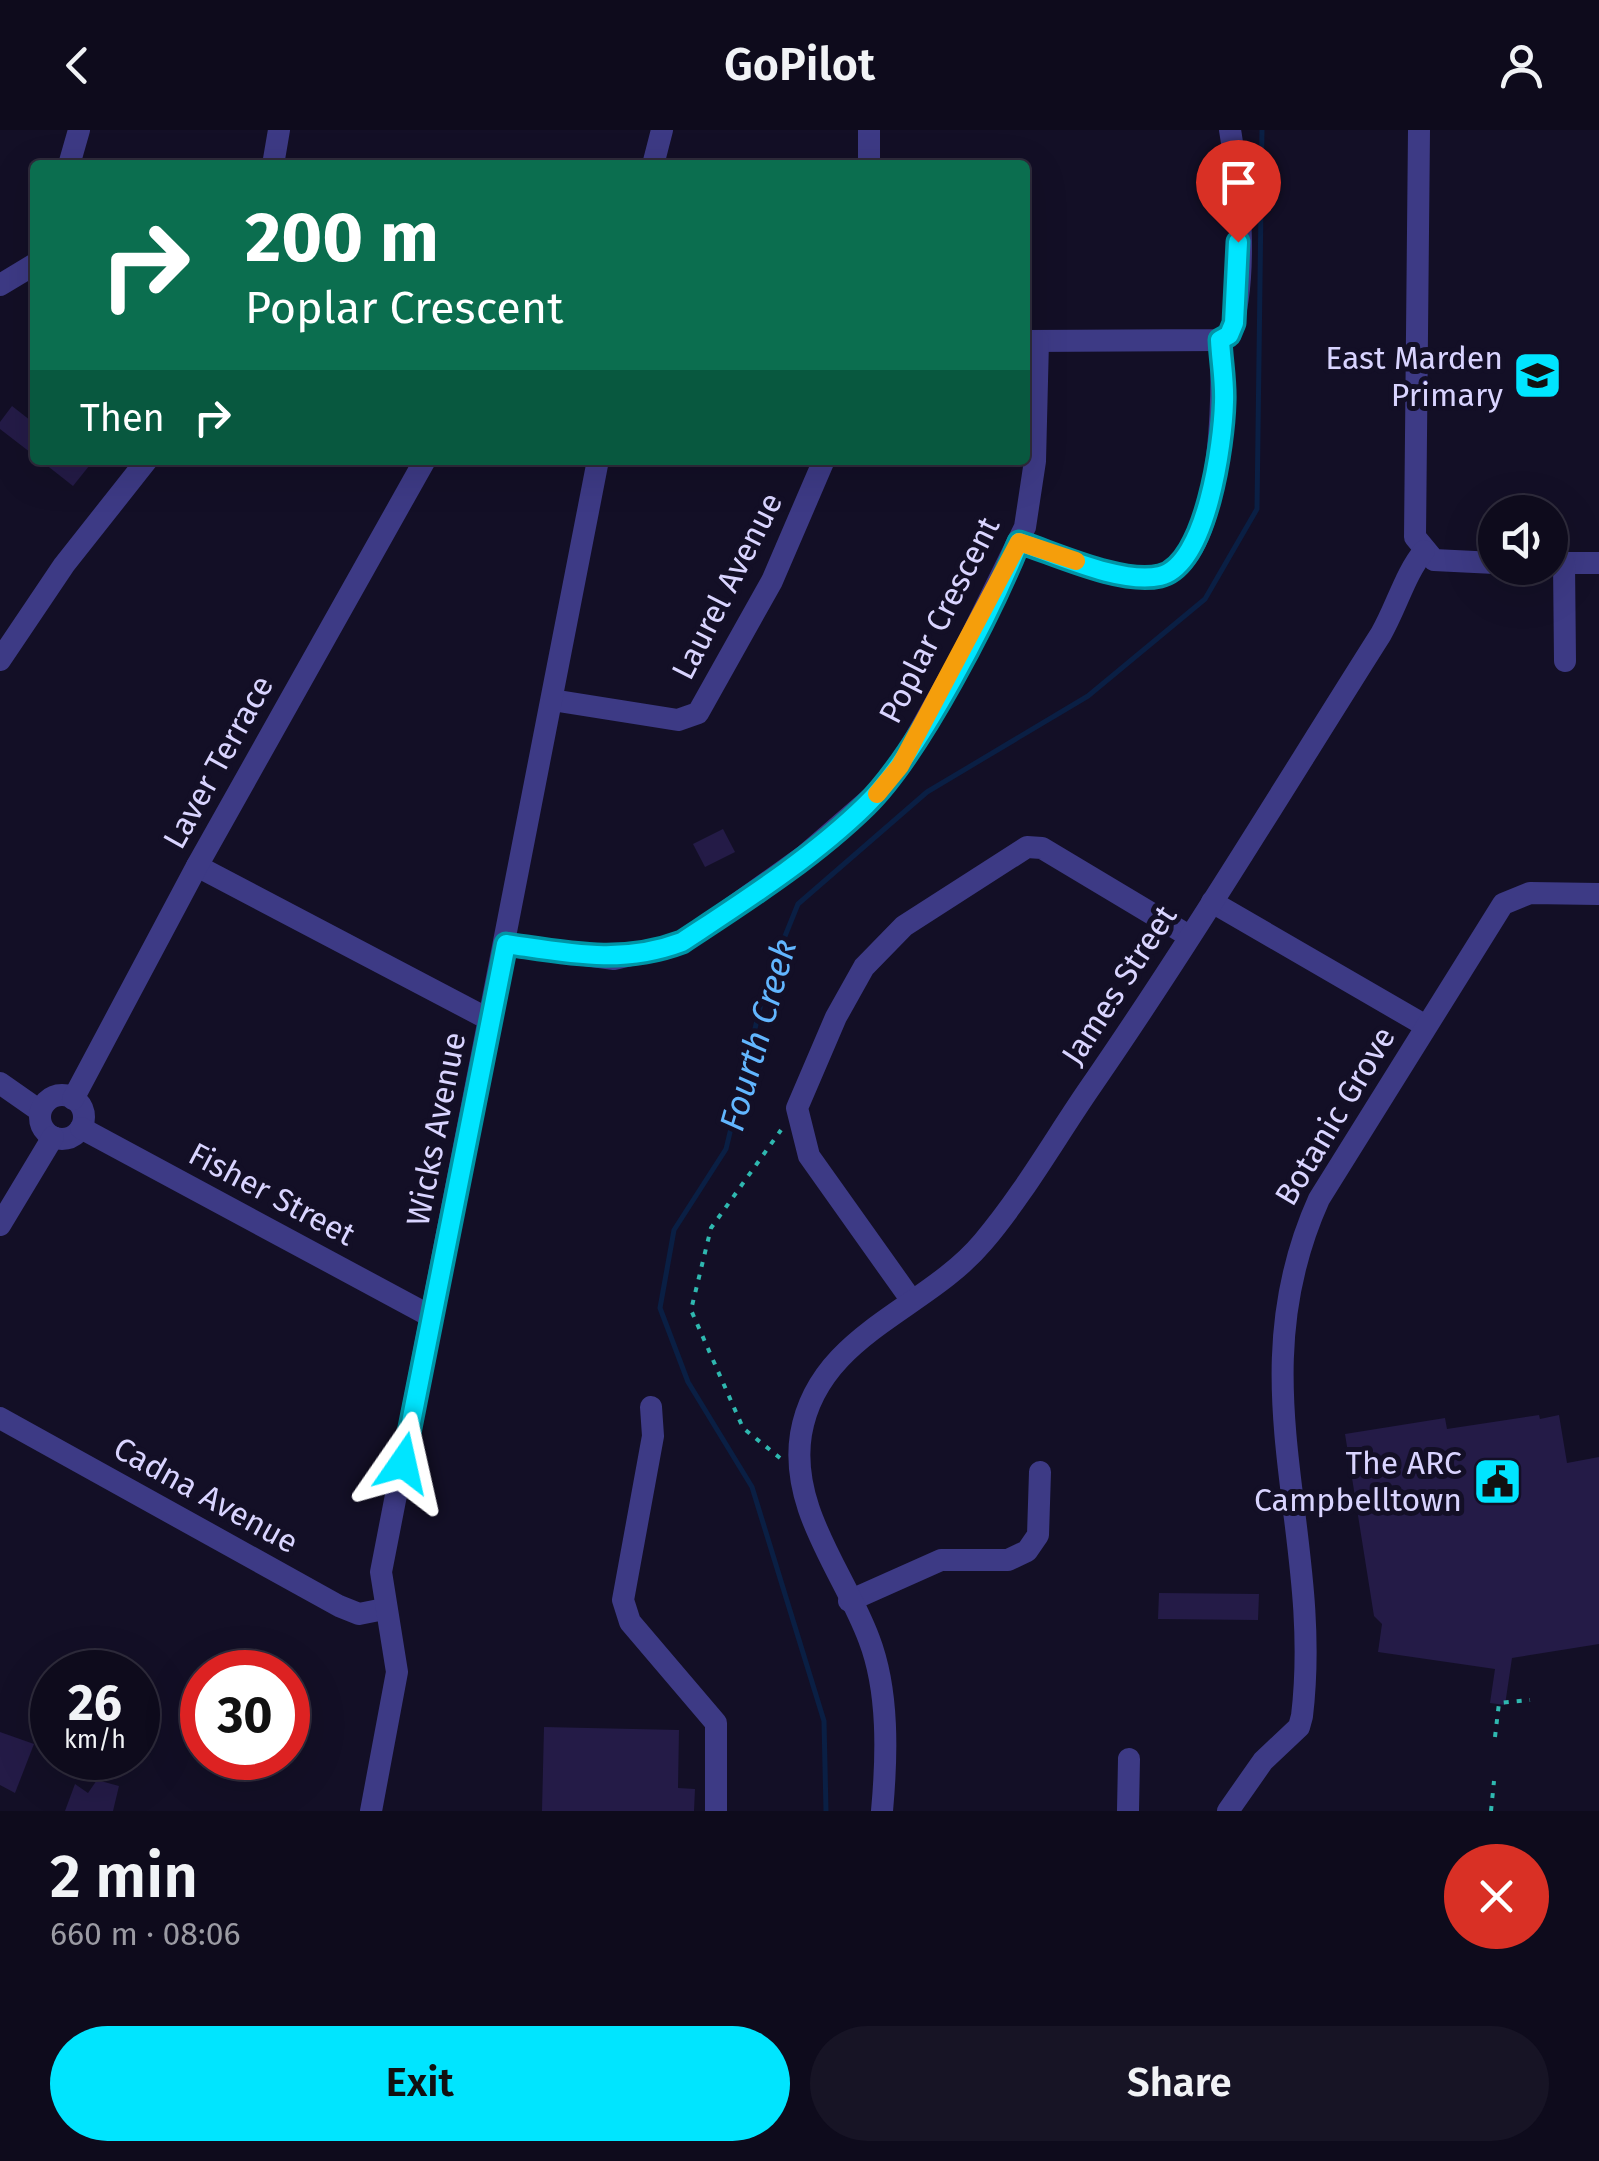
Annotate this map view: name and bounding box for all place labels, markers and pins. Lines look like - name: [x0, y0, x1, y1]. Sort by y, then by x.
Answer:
- pin: [1196, 140, 1281, 243]
- place label: East Marden Primary: [1325, 339, 1503, 414]
- school or university icon: East Marden Primary: [1512, 350, 1564, 402]
- place label: The ARC Campbelltown: [1254, 1444, 1462, 1519]
- public building icon: The ARC Campbelltown: [1471, 1455, 1523, 1507]

